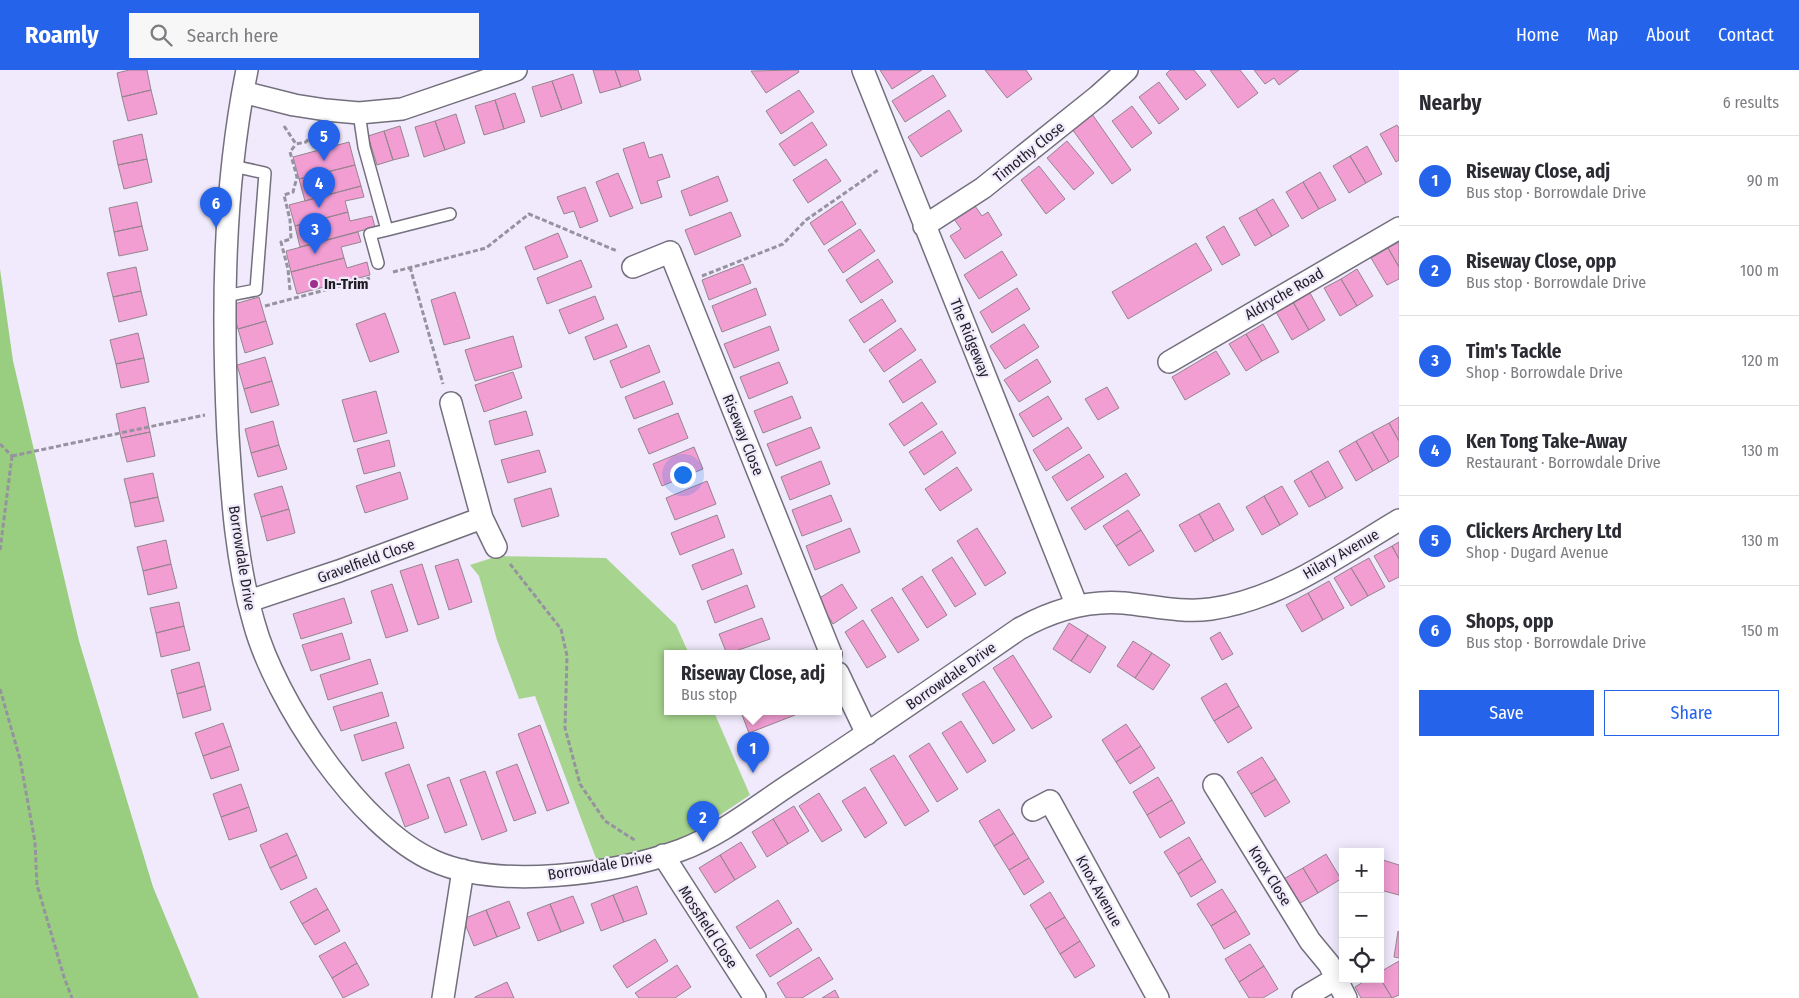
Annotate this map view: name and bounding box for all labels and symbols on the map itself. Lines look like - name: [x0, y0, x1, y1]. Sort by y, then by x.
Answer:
- street label: Timothy Close: [990, 118, 1068, 186]
- pin: 5: [308, 120, 340, 161]
- pin: 4: [303, 167, 335, 208]
- pin: 6: [200, 187, 232, 228]
- pin: 3: [299, 213, 331, 254]
- street label: Aldryche Road: [1241, 264, 1327, 324]
- place label: In-Trim: [324, 275, 369, 293]
- marker: In-Trim: [308, 278, 320, 290]
- street label: The Ridgeway: [946, 296, 994, 380]
- street label: Riseway Close: [719, 392, 767, 478]
- your location: [670, 462, 696, 488]
- street label: Borrowdale Drive: [225, 504, 259, 612]
- street label: Hilary Avenue: [1300, 525, 1382, 583]
- street label: Gravelfield Close: [315, 535, 417, 587]
- street label: Borrowdale Drive: [903, 638, 999, 714]
- pin: 1: [737, 732, 769, 773]
- pin: 2: [687, 801, 719, 842]
- street label: Knox Close: [1245, 843, 1295, 909]
- street label: Borrowdale Drive: [546, 848, 654, 884]
- street label: Knox Avenue: [1072, 852, 1126, 930]
- street label: Mossfield Close: [675, 882, 741, 972]

